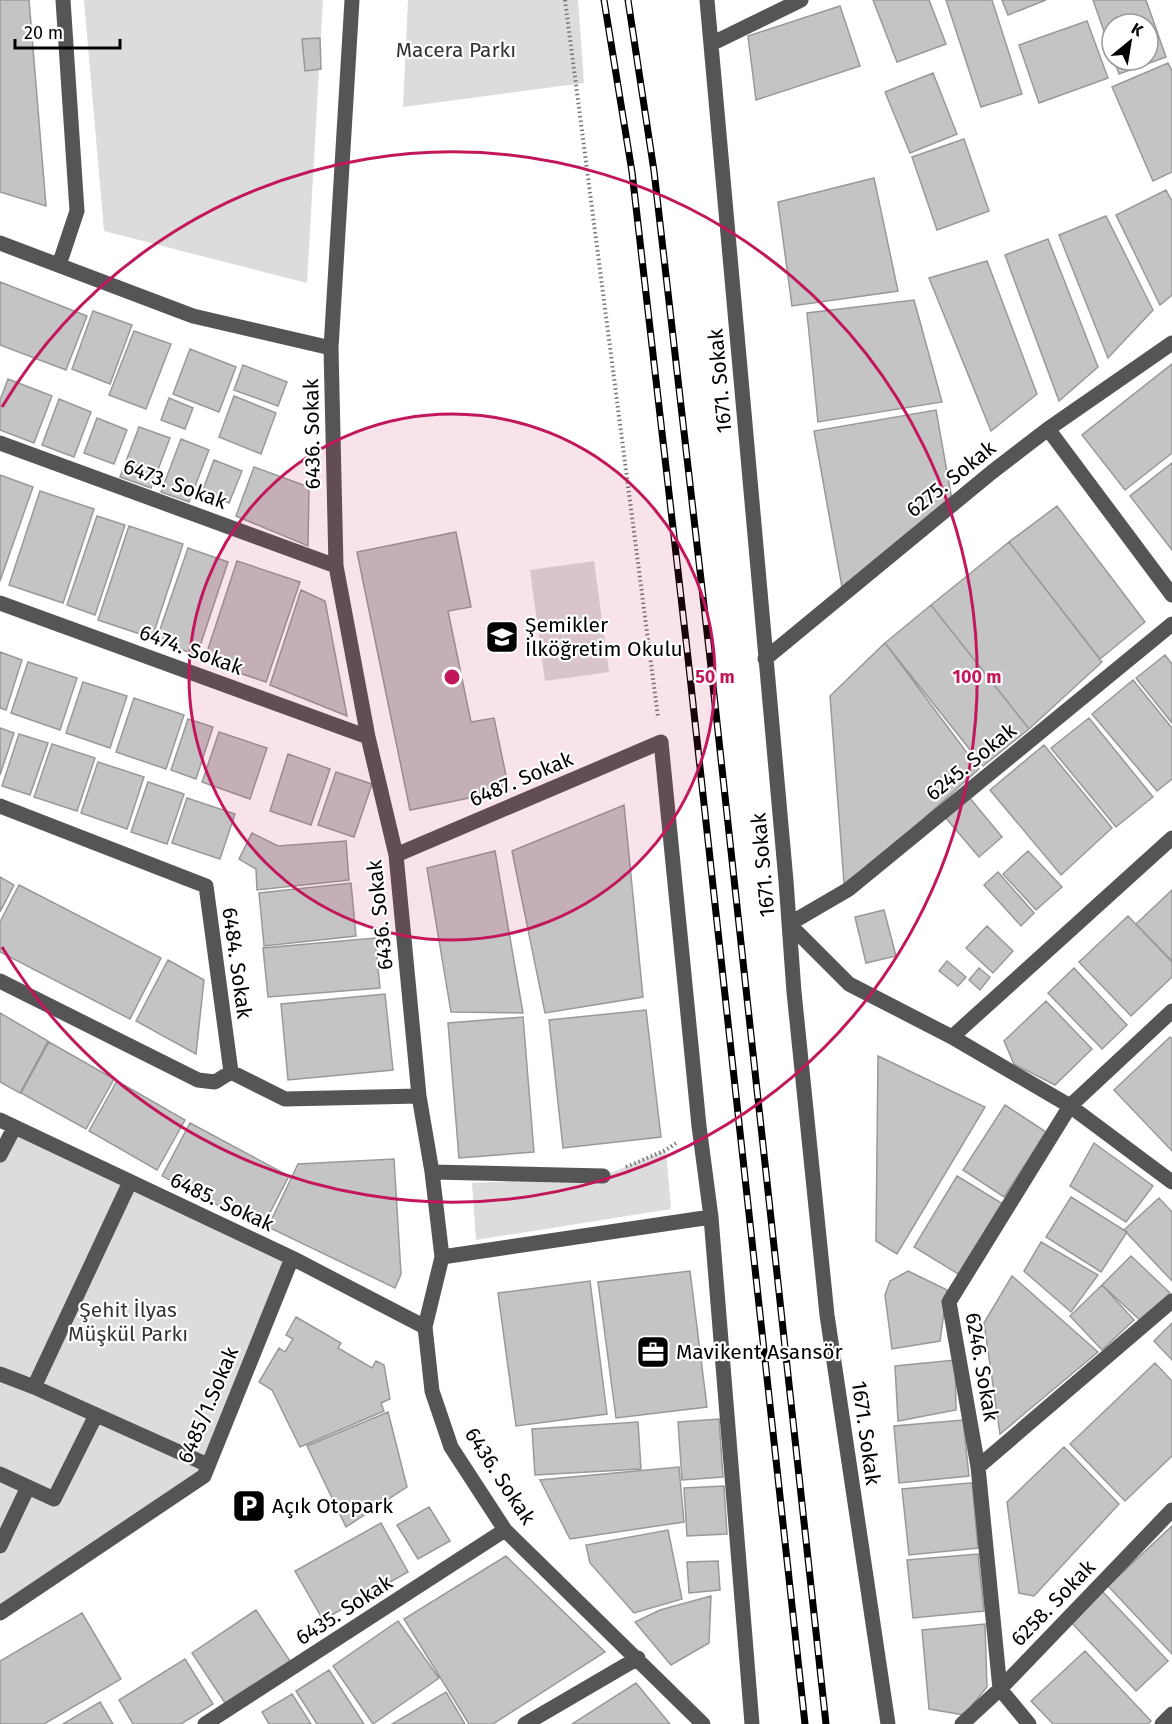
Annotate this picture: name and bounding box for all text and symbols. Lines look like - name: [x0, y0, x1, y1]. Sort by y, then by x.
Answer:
- scale bar: [15, 12, 120, 50]
- north arrow: [1100, 12, 1160, 72]
- text: K: [1128, 19, 1147, 41]
- text: 20 m: [24, 22, 63, 44]
- park label: Macera Parkı: [396, 37, 516, 63]
- street label: 1671. Sokak: [702, 327, 738, 434]
- street label: 6436. Sokak: [298, 378, 326, 490]
- street label: 6275. Sokak: [901, 435, 1001, 523]
- street label: 6473. Sokak: [120, 453, 231, 515]
- place label: Şemikler İlköğretim Okulu: [525, 612, 683, 662]
- street label: 6474. Sokak: [136, 619, 247, 681]
- school or university icon: Şemikler İlköğretim Okulu: [484, 619, 520, 655]
- text: 50 m: [695, 666, 735, 688]
- text: 100 m: [953, 666, 1001, 688]
- centre of rings: [442, 667, 462, 687]
- street label: 6245. Sokak: [920, 717, 1022, 806]
- street label: 6487. Sokak: [465, 745, 577, 812]
- street label: 1671. Sokak: [745, 811, 781, 918]
- street label: 6436. Sokak: [361, 858, 399, 971]
- street label: 6484. Sokak: [216, 906, 258, 1021]
- street label: 6485. Sokak: [166, 1167, 278, 1237]
- park label: Şehit İlyas Müşkül Parkı: [68, 1297, 188, 1347]
- street label: 6246. Sokak: [960, 1311, 1004, 1424]
- office icon: Mavikent Asansör: [635, 1334, 671, 1370]
- place label: Mavikent Asansör: [676, 1339, 843, 1365]
- street label: 6485/1.Sokak: [172, 1343, 244, 1467]
- street label: 1671. Sokak: [846, 1379, 886, 1487]
- street label: 6436. Sokak: [459, 1423, 541, 1530]
- parking icon: Açık Otopark: [231, 1488, 267, 1524]
- place label: Açık Otopark: [272, 1493, 393, 1519]
- street label: 6258. Sokak: [1005, 1554, 1101, 1652]
- street label: 6435. Sokak: [291, 1569, 397, 1651]

